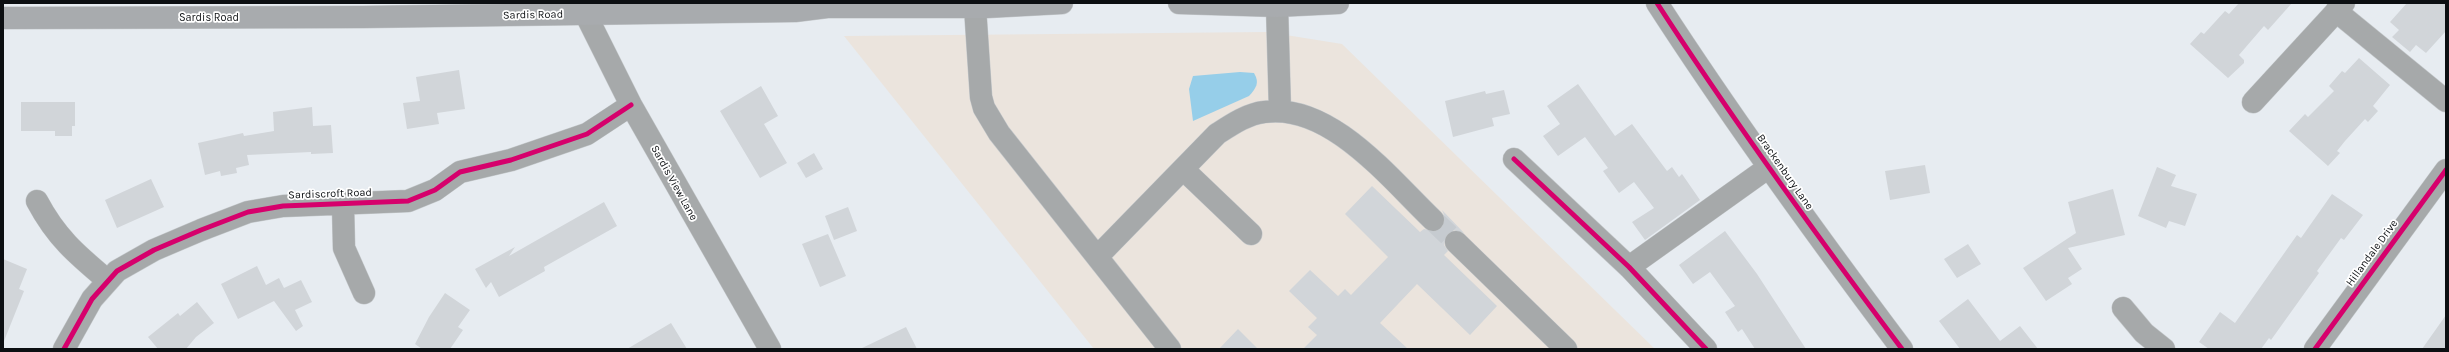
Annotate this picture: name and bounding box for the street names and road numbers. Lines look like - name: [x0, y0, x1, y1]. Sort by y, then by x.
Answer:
- street label: Sardis Road: [503, 8, 563, 22]
- street label: Sardis Road: [179, 11, 239, 25]
- street label: Brackenbury Lane: [1754, 132, 1816, 212]
- street label: Sardis View Lane: [648, 143, 700, 223]
- street label: Sardiscroft Road: [288, 186, 372, 202]
- street label: Hillandale Drive: [2343, 217, 2401, 289]

